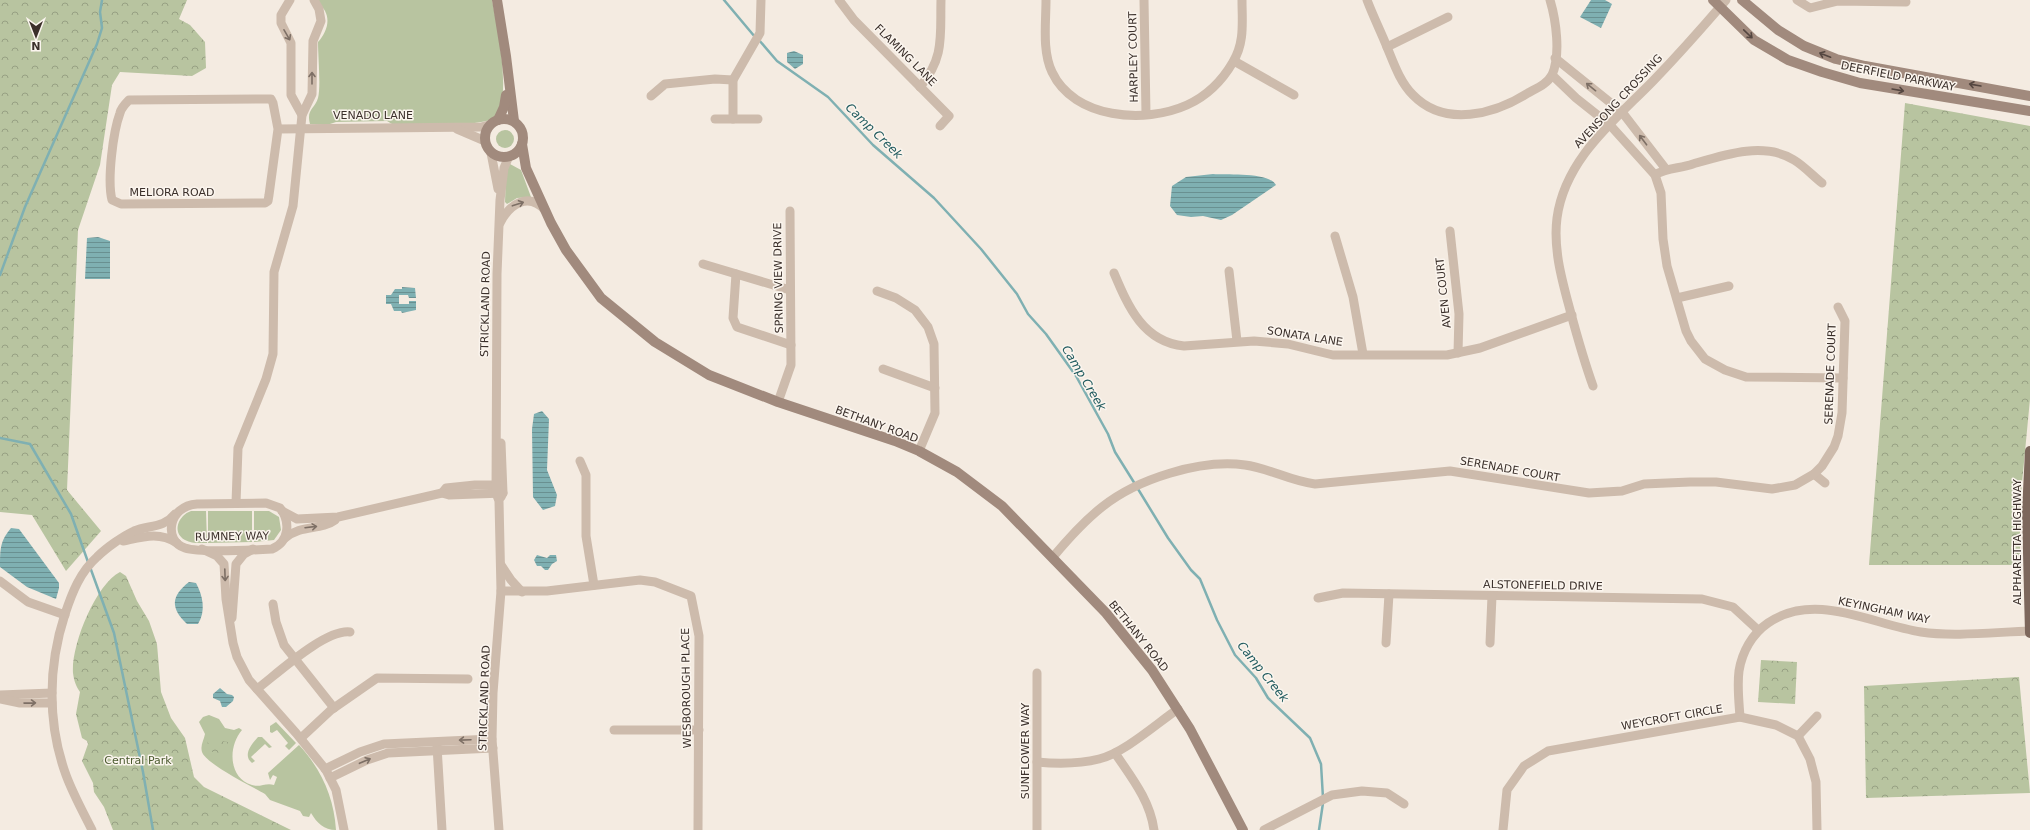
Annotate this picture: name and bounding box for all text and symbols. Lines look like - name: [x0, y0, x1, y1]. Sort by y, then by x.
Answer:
- street label: HARPLEY COURT: [1126, 11, 1141, 103]
- north arrow: [16, 16, 56, 56]
- street label: FLAMING LANE: [872, 22, 939, 89]
- one-way arrow: [284, 29, 292, 41]
- one-way arrow: [1743, 30, 1753, 39]
- text: N: [31, 39, 41, 52]
- one-way arrow: [1820, 50, 1832, 58]
- street label: AVENSONG CROSSING: [1572, 52, 1665, 151]
- street label: DEERFIELD PARKWAY: [1840, 59, 1956, 94]
- one-way arrow: [308, 72, 316, 85]
- one-way arrow: [1969, 81, 1982, 89]
- one-way arrow: [1586, 83, 1597, 92]
- one-way arrow: [1891, 86, 1904, 94]
- water label: Camp Creek: [843, 100, 906, 162]
- street label: VENADO LANE: [333, 109, 413, 122]
- one-way arrow: [1639, 135, 1648, 146]
- street label: MELIORA ROAD: [130, 186, 214, 199]
- one-way arrow: [512, 200, 525, 207]
- street label: SPRING VIEW DRIVE: [771, 223, 786, 333]
- street label: STRICKLAND ROAD: [478, 251, 493, 357]
- street label: AVEN COURT: [1433, 257, 1454, 329]
- street label: SERENADE COURT: [1822, 323, 1839, 425]
- street label: SONATA LANE: [1266, 324, 1344, 349]
- water label: Camp Creek: [1059, 343, 1110, 414]
- street label: BETHANY ROAD: [833, 403, 920, 446]
- street label: SERENADE COURT: [1459, 454, 1561, 485]
- street label: ALPHARETTA HIGHWAY: [2011, 479, 2024, 605]
- one-way arrow: [304, 523, 317, 531]
- street label: RUMNEY WAY: [195, 529, 270, 544]
- one-way arrow: [221, 568, 229, 581]
- street label: ALSTONEFIELD DRIVE: [1483, 578, 1603, 593]
- street label: KEYINGHAM WAY: [1837, 594, 1931, 627]
- street label: BETHANY ROAD: [1106, 598, 1171, 674]
- street label: WESBOROUGH PLACE: [679, 628, 694, 748]
- water label: Camp Creek: [1234, 639, 1292, 706]
- street label: STRICKLAND ROAD: [476, 645, 493, 751]
- one-way arrow: [23, 699, 36, 707]
- street label: SUNFLOWER WAY: [1019, 702, 1032, 799]
- street label: WEYCROFT CIRCLE: [1620, 702, 1724, 733]
- one-way arrow: [459, 736, 472, 744]
- park label: Central Park: [104, 754, 172, 767]
- one-way arrow: [359, 757, 371, 764]

